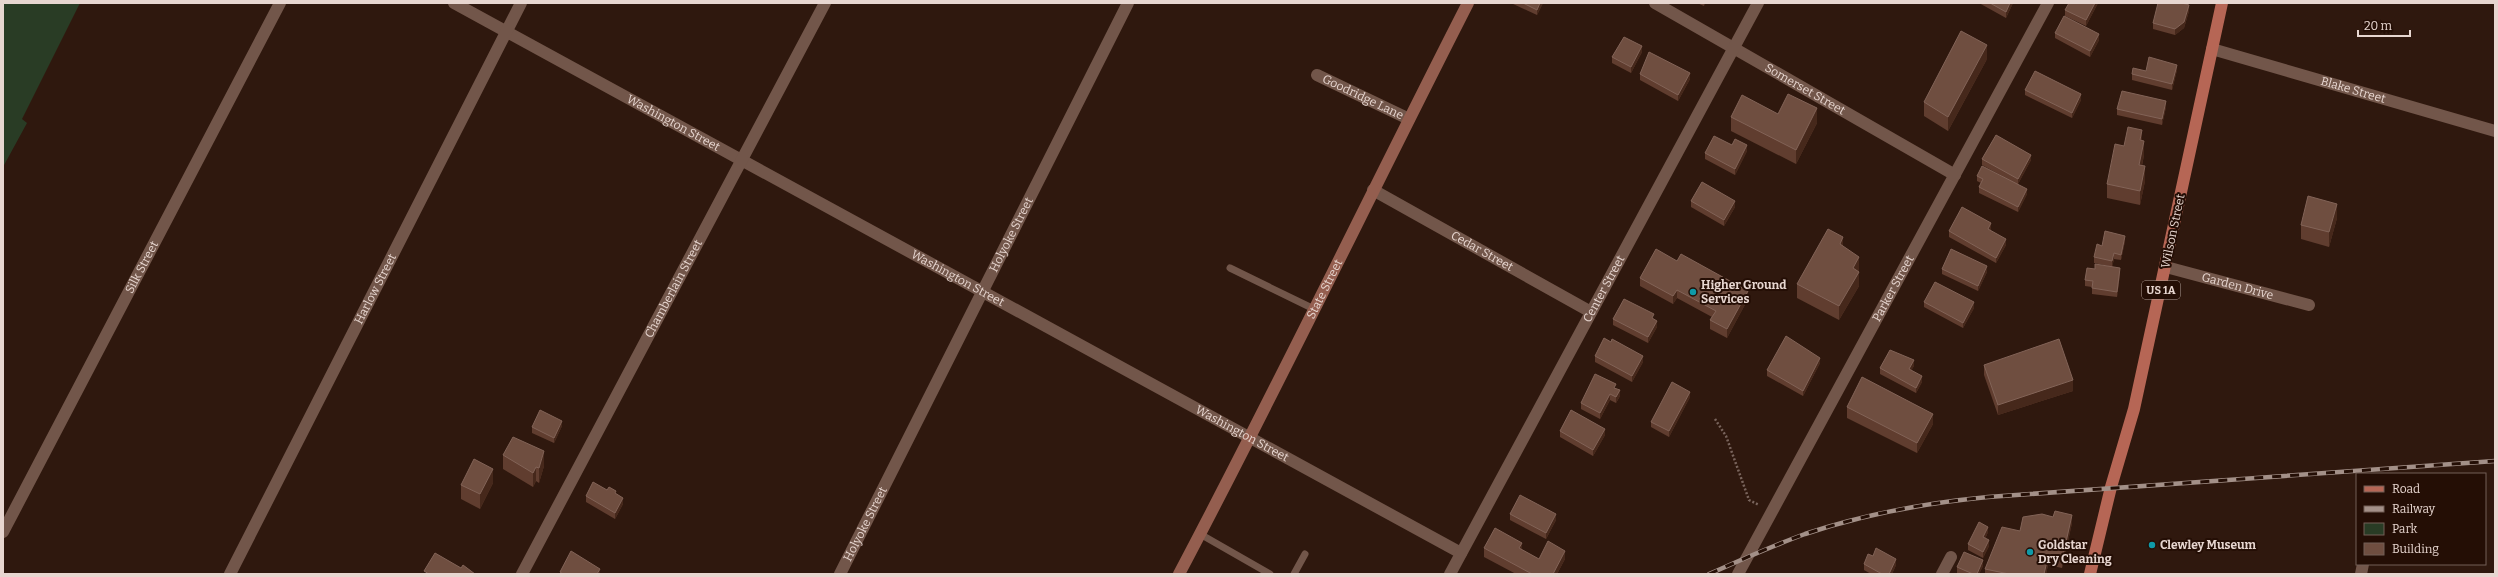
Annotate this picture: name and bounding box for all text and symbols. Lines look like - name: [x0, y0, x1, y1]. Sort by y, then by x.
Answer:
- scale bar: [2358, 12, 2410, 38]
- text: 20 m: [2364, 19, 2393, 33]
- street label: Somerset Street: [1762, 61, 1848, 118]
- street label: Goodridge Lane: [1320, 72, 1406, 122]
- street label: Blake Street: [2319, 74, 2388, 106]
- street label: Washington Street: [624, 92, 723, 154]
- street label: Wilson Street: [2158, 192, 2188, 269]
- street label: Holyoke Street: [986, 194, 1036, 274]
- street label: Cedar Street: [1448, 228, 1516, 274]
- street label: Chamberlain Street: [642, 237, 705, 340]
- street label: Silk Street: [122, 238, 161, 296]
- street label: Washington Street: [909, 247, 1007, 310]
- street label: Harlow Street: [352, 251, 399, 326]
- street label: Center Street: [1580, 252, 1628, 325]
- street label: Parker Street: [1869, 252, 1917, 324]
- street label: State Street: [1304, 256, 1346, 321]
- street label: Garden Drive: [2200, 270, 2275, 302]
- place label: Higher Ground Services: [1701, 278, 1787, 306]
- road number: US 1A: [2142, 281, 2180, 299]
- marker: Higher Ground Services: [1688, 287, 1698, 297]
- street label: Washington Street: [1193, 402, 1292, 465]
- legend: [2356, 473, 2486, 565]
- text: Road: [2392, 482, 2420, 496]
- street label: Holyoke Street: [841, 484, 890, 564]
- text: Railway: [2392, 502, 2436, 516]
- text: Park: [2392, 522, 2418, 536]
- place label: Goldstar Dry Cleaning: [2038, 538, 2112, 566]
- place label: Clewley Museum: [2160, 538, 2257, 552]
- marker: Clewley Museum: [2147, 540, 2157, 550]
- text: Building: [2392, 542, 2439, 556]
- marker: Goldstar Dry Cleaning: [2025, 547, 2035, 557]

